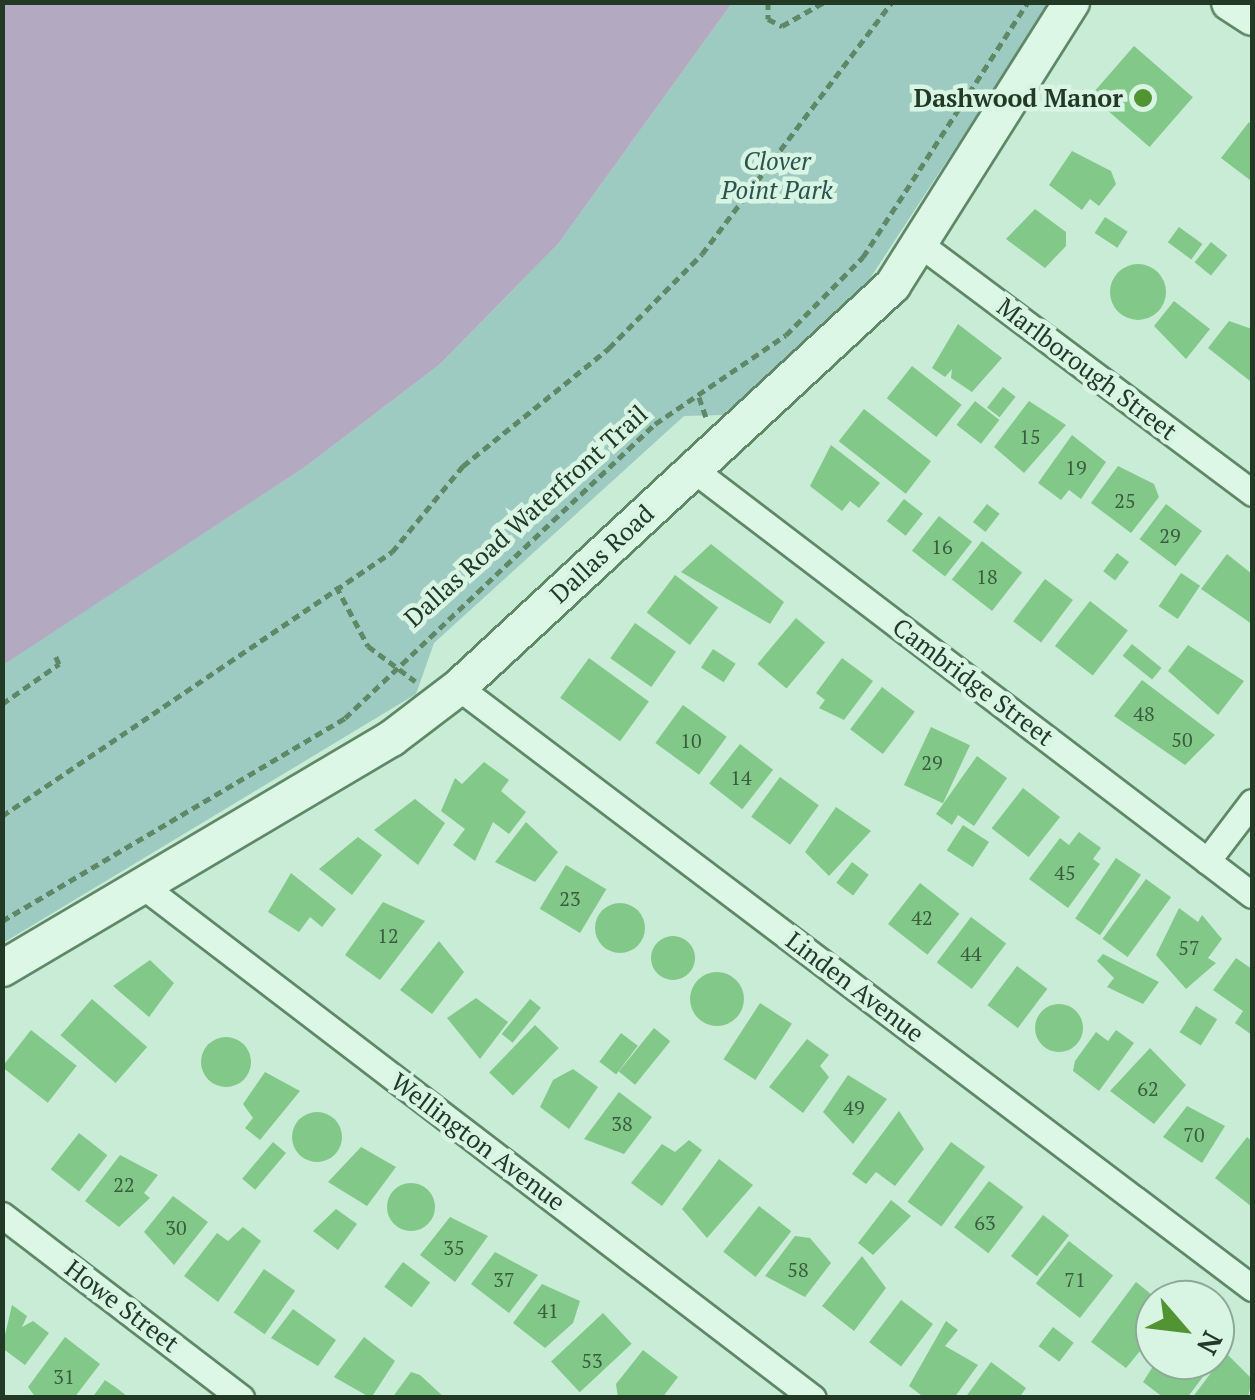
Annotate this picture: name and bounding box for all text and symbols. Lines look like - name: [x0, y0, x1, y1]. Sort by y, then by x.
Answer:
- place label: Dashwood Manor: [914, 83, 1123, 113]
- marker: Dashwood Manor: [1132, 87, 1154, 109]
- park label: Clover Point Park: [721, 147, 833, 206]
- street label: Marlborough Street: [991, 292, 1183, 446]
- street label: Dallas Road Waterfront Trail: [398, 399, 654, 633]
- house number: 15: [1019, 424, 1041, 448]
- house number: 19: [1065, 455, 1087, 479]
- house number: 25: [1114, 488, 1136, 512]
- street label: Dallas Road: [544, 498, 660, 610]
- house number: 29: [1159, 523, 1181, 547]
- house number: 16: [931, 534, 953, 558]
- house number: 18: [976, 564, 998, 588]
- street label: Cambridge Street: [887, 612, 1059, 752]
- house number: 48: [1133, 701, 1155, 725]
- house number: 50: [1171, 727, 1193, 751]
- house number: 10: [680, 728, 702, 752]
- house number: 29: [921, 750, 943, 774]
- house number: 14: [730, 765, 752, 789]
- house number: 45: [1054, 860, 1076, 884]
- house number: 23: [559, 886, 581, 910]
- house number: 42: [911, 905, 933, 929]
- house number: 12: [377, 923, 399, 947]
- street label: Linden Avenue: [780, 925, 930, 1049]
- house number: 57: [1178, 935, 1200, 959]
- house number: 44: [960, 941, 982, 965]
- street label: Wellington Avenue: [385, 1067, 571, 1217]
- house number: 62: [1137, 1076, 1159, 1100]
- house number: 49: [843, 1095, 865, 1119]
- house number: 38: [611, 1111, 633, 1135]
- house number: 70: [1183, 1122, 1205, 1146]
- house number: 22: [113, 1172, 135, 1196]
- house number: 63: [974, 1210, 996, 1234]
- house number: 30: [165, 1215, 187, 1239]
- house number: 35: [443, 1235, 465, 1259]
- street label: Howe Street: [59, 1253, 185, 1359]
- house number: 58: [787, 1257, 809, 1281]
- house number: 37: [493, 1267, 515, 1291]
- house number: 71: [1064, 1267, 1086, 1291]
- north arrow: [1135, 1280, 1235, 1380]
- house number: 41: [537, 1298, 559, 1322]
- text: N: [1189, 1325, 1231, 1361]
- house number: 53: [581, 1348, 603, 1372]
- house number: 31: [53, 1364, 75, 1388]

